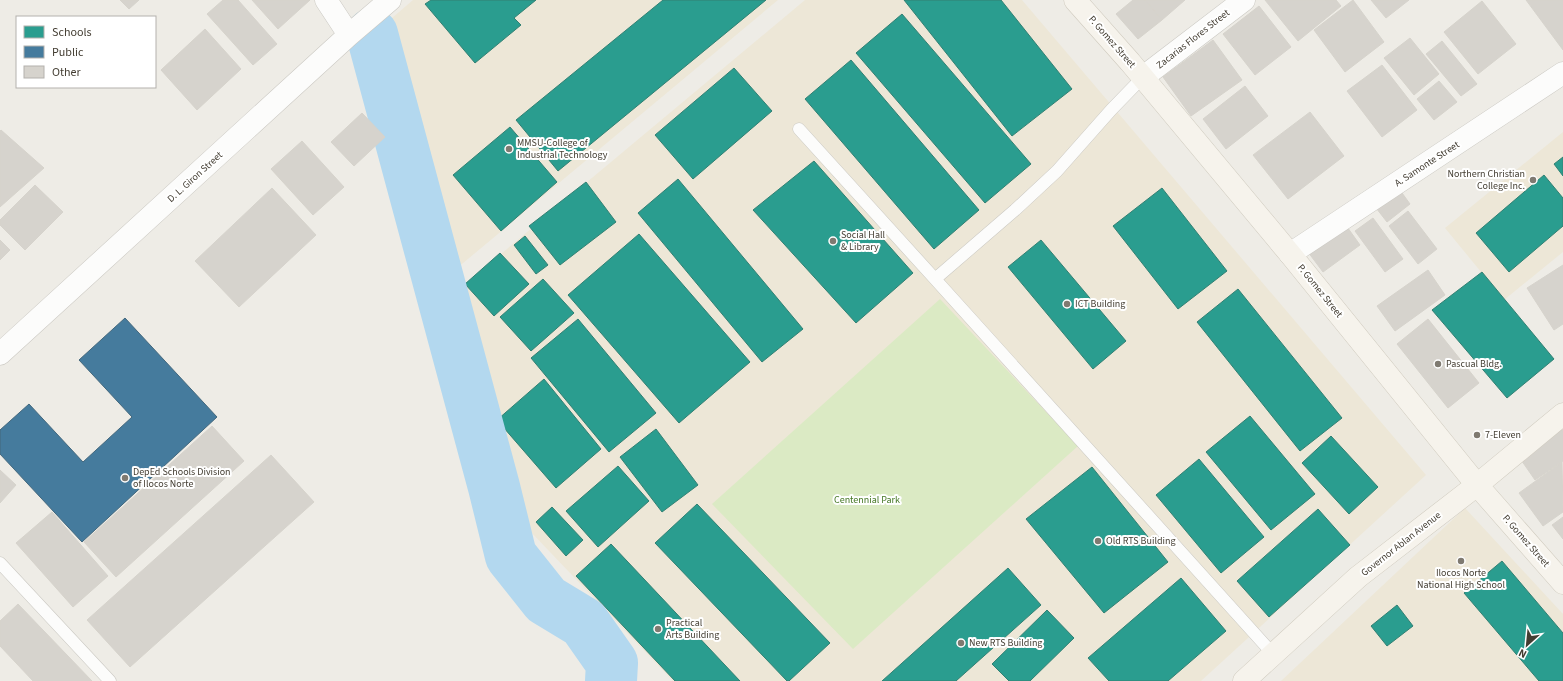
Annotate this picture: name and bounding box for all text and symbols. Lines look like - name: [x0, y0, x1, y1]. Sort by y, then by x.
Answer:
- street label: Zacarias Flores Street: [1153, 6, 1233, 72]
- street label: P. Gomez Street: [1085, 13, 1139, 72]
- legend: [16, 16, 156, 88]
- text: Schools: [52, 24, 92, 41]
- text: Public: [52, 44, 84, 61]
- text: Other: [52, 64, 82, 81]
- place label: MMSU-College of Industrial Technology: [517, 136, 608, 162]
- street label: A. Samonte Street: [1392, 137, 1463, 190]
- marker: MMSU-College of Industrial Technology: [504, 144, 514, 154]
- street label: D. L. Giron Street: [164, 148, 226, 206]
- place label: Northern Christian College Inc.: [1448, 167, 1525, 193]
- marker: Northern Christian College Inc.: [1528, 175, 1538, 185]
- place label: Social Hall & Library: [841, 228, 885, 254]
- marker: Social Hall & Library: [828, 236, 838, 246]
- street label: P. Gomez Street: [1294, 261, 1346, 321]
- place label: ICT Building: [1075, 297, 1125, 311]
- marker: ICT Building: [1062, 299, 1072, 309]
- place label: Pascual Bldg.: [1446, 357, 1502, 371]
- marker: Pascual Bldg.: [1433, 359, 1443, 369]
- place label: 7-Eleven: [1485, 428, 1521, 442]
- marker: 7-Eleven: [1472, 430, 1482, 440]
- place label: DepEd Schools Division of Ilocos Norte: [133, 465, 231, 491]
- marker: DepEd Schools Division of Ilocos Norte: [120, 473, 130, 483]
- park label: Centennial Park: [834, 493, 900, 507]
- street label: Governor Ablan Avenue: [1358, 508, 1444, 580]
- street label: P. Gomez Street: [1499, 512, 1553, 571]
- place label: Old RTS Building: [1106, 534, 1175, 548]
- marker: Old RTS Building: [1093, 536, 1103, 546]
- marker: Ilocos Norte National High School: [1456, 556, 1466, 566]
- place label: Ilocos Norte National High School: [1417, 566, 1505, 592]
- place label: Practical Arts Building: [666, 616, 719, 642]
- marker: Practical Arts Building: [653, 624, 663, 634]
- north arrow: [1507, 625, 1547, 665]
- place label: New RTS Building: [969, 636, 1042, 650]
- marker: New RTS Building: [956, 638, 966, 648]
- text: N: [1516, 645, 1529, 662]

